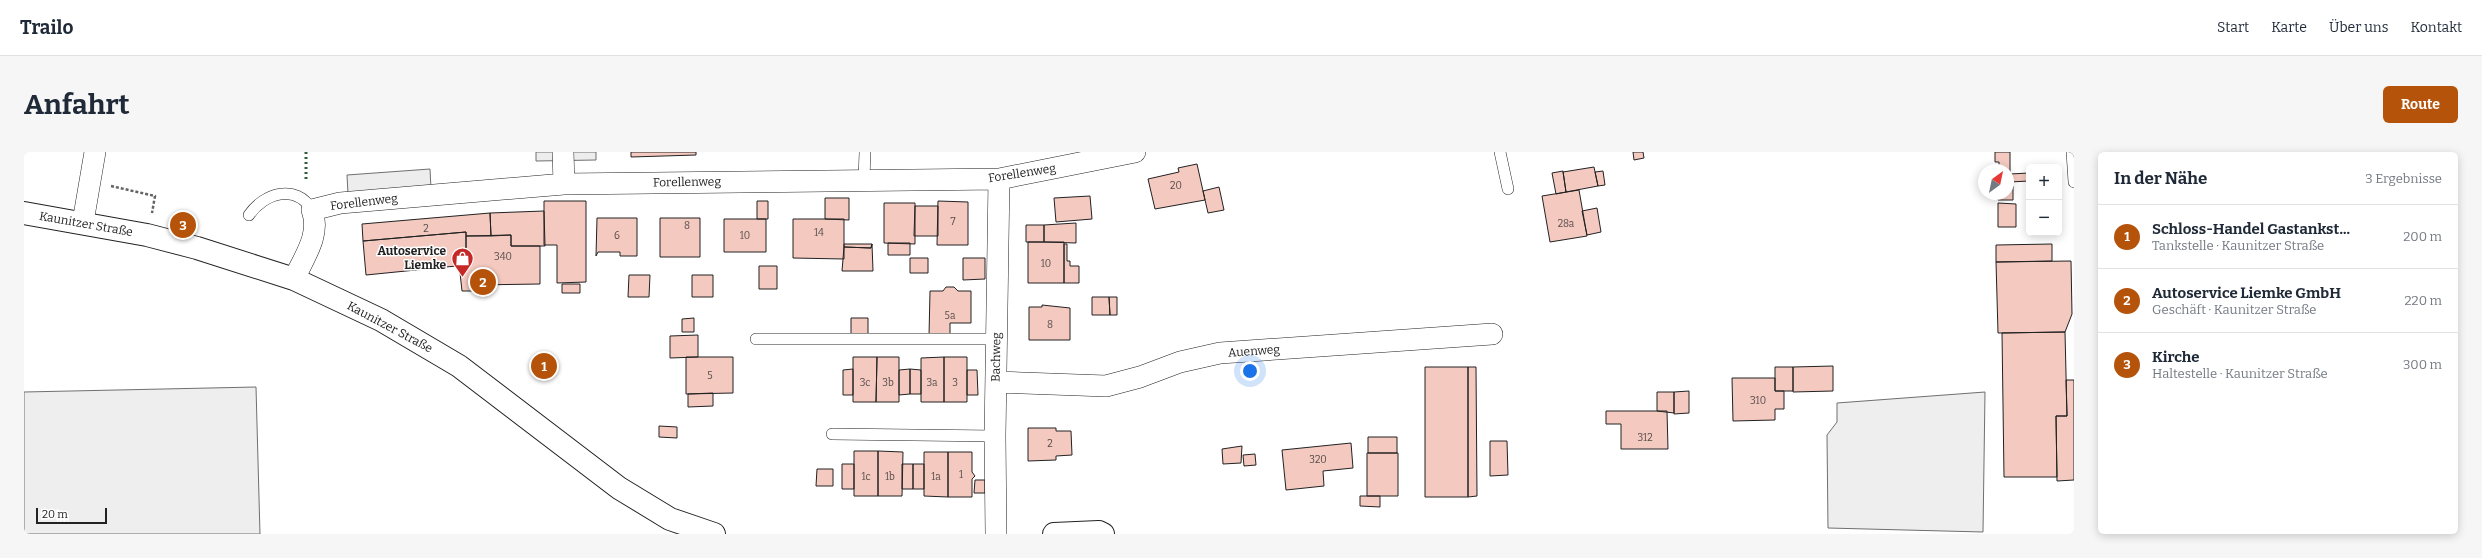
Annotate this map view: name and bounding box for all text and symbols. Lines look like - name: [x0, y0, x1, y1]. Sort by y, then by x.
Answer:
- text: Trailo: [20, 16, 73, 39]
- text: Start: [2217, 19, 2249, 36]
- text: Karte: [2271, 19, 2307, 36]
- text: Über uns: [2329, 19, 2388, 36]
- text: Kontakt: [2410, 19, 2462, 36]
- button: Route: [2383, 86, 2458, 123]
- text: Anfahrt: [24, 88, 130, 121]
- street label: Forellenweg: [987, 161, 1057, 185]
- north arrow: [1978, 164, 2014, 200]
- map controls: [2026, 164, 2062, 236]
- button: +: [2026, 164, 2062, 200]
- text: In der Nähe: [2114, 168, 2207, 189]
- text: 3 Ergebnisse: [2365, 171, 2442, 186]
- street label: Forellenweg: [653, 174, 721, 190]
- house number: 20: [1170, 180, 1182, 192]
- street label: Forellenweg: [329, 191, 399, 213]
- button: −: [2026, 200, 2062, 236]
- street label: Kaunitzer Straße: [38, 209, 134, 239]
- pin: 3: [170, 210, 196, 240]
- house number: 7: [950, 216, 956, 228]
- house number: 28a: [1558, 218, 1575, 230]
- house number: 8: [684, 220, 690, 232]
- text: Schloss-Handel Gastankst...: [2152, 220, 2350, 238]
- house number: 2: [423, 223, 429, 235]
- house number: 14: [814, 227, 824, 239]
- text: 1: [2124, 229, 2130, 244]
- text: 200 m: [2403, 229, 2442, 244]
- house number: 6: [614, 230, 620, 242]
- house number: 10: [740, 230, 750, 242]
- text: Tankstelle · Kaunitzer Straße: [2152, 238, 2324, 253]
- place label: Autoservice Liemke: [378, 244, 446, 272]
- shop icon: Autoservice Liemke: [449, 245, 475, 278]
- house number: 340: [494, 251, 512, 263]
- house number: 10: [1041, 258, 1051, 270]
- pin: 2: [470, 267, 496, 297]
- text: Autoservice Liemke GmbH: [2152, 284, 2341, 302]
- text: 2: [2123, 293, 2131, 308]
- text: 220 m: [2405, 293, 2442, 308]
- street label: Kaunitzer Straße: [345, 299, 435, 355]
- text: Geschäft · Kaunitzer Straße: [2152, 302, 2316, 317]
- house number: 5a: [945, 310, 956, 322]
- house number: 8: [1047, 319, 1053, 331]
- street label: Bachweg: [989, 332, 1003, 382]
- street label: Auenweg: [1228, 342, 1281, 360]
- text: Kirche: [2152, 348, 2200, 366]
- pin: 1: [531, 351, 557, 381]
- text: 3: [2123, 357, 2131, 372]
- text: 300 m: [2403, 357, 2442, 372]
- your location: [1240, 361, 1260, 381]
- text: Haltestelle · Kaunitzer Straße: [2152, 366, 2328, 381]
- house number: 5: [707, 370, 713, 382]
- house number: 3c: [860, 377, 870, 389]
- house number: 3b: [882, 377, 894, 389]
- house number: 3a: [927, 377, 938, 389]
- house number: 3: [952, 377, 958, 389]
- house number: 310: [1750, 395, 1766, 407]
- house number: 312: [1637, 432, 1653, 444]
- house number: 2: [1047, 438, 1053, 450]
- house number: 320: [1309, 454, 1327, 466]
- house number: 1: [959, 469, 963, 481]
- house number: 1c: [861, 471, 871, 483]
- house number: 1b: [885, 471, 895, 483]
- house number: 1a: [931, 471, 941, 483]
- scale bar: [36, 506, 107, 525]
- text: 20 m: [42, 508, 68, 521]

